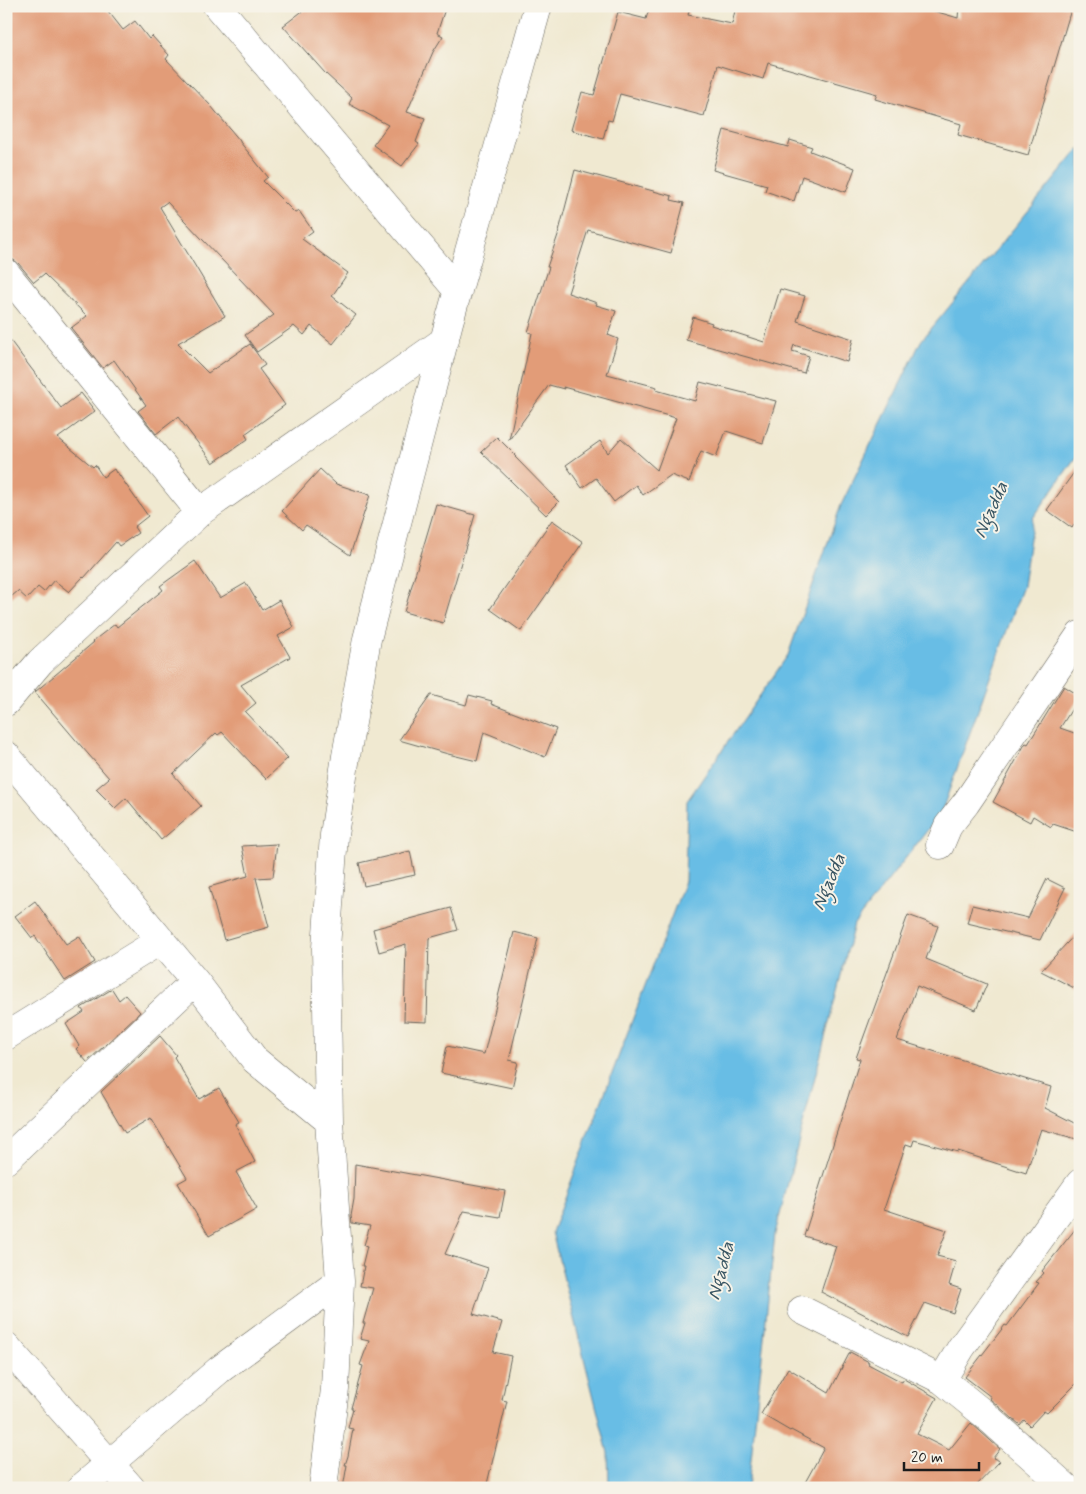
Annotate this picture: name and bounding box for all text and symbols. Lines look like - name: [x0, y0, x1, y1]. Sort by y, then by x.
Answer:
- water label: Ngadda: [968, 477, 1017, 543]
- water label: Ngadda: [806, 849, 854, 915]
- water label: Ngadda: [701, 1238, 743, 1303]
- scale bar: [904, 1439, 978, 1471]
- text: 20 m: [911, 1448, 943, 1468]

